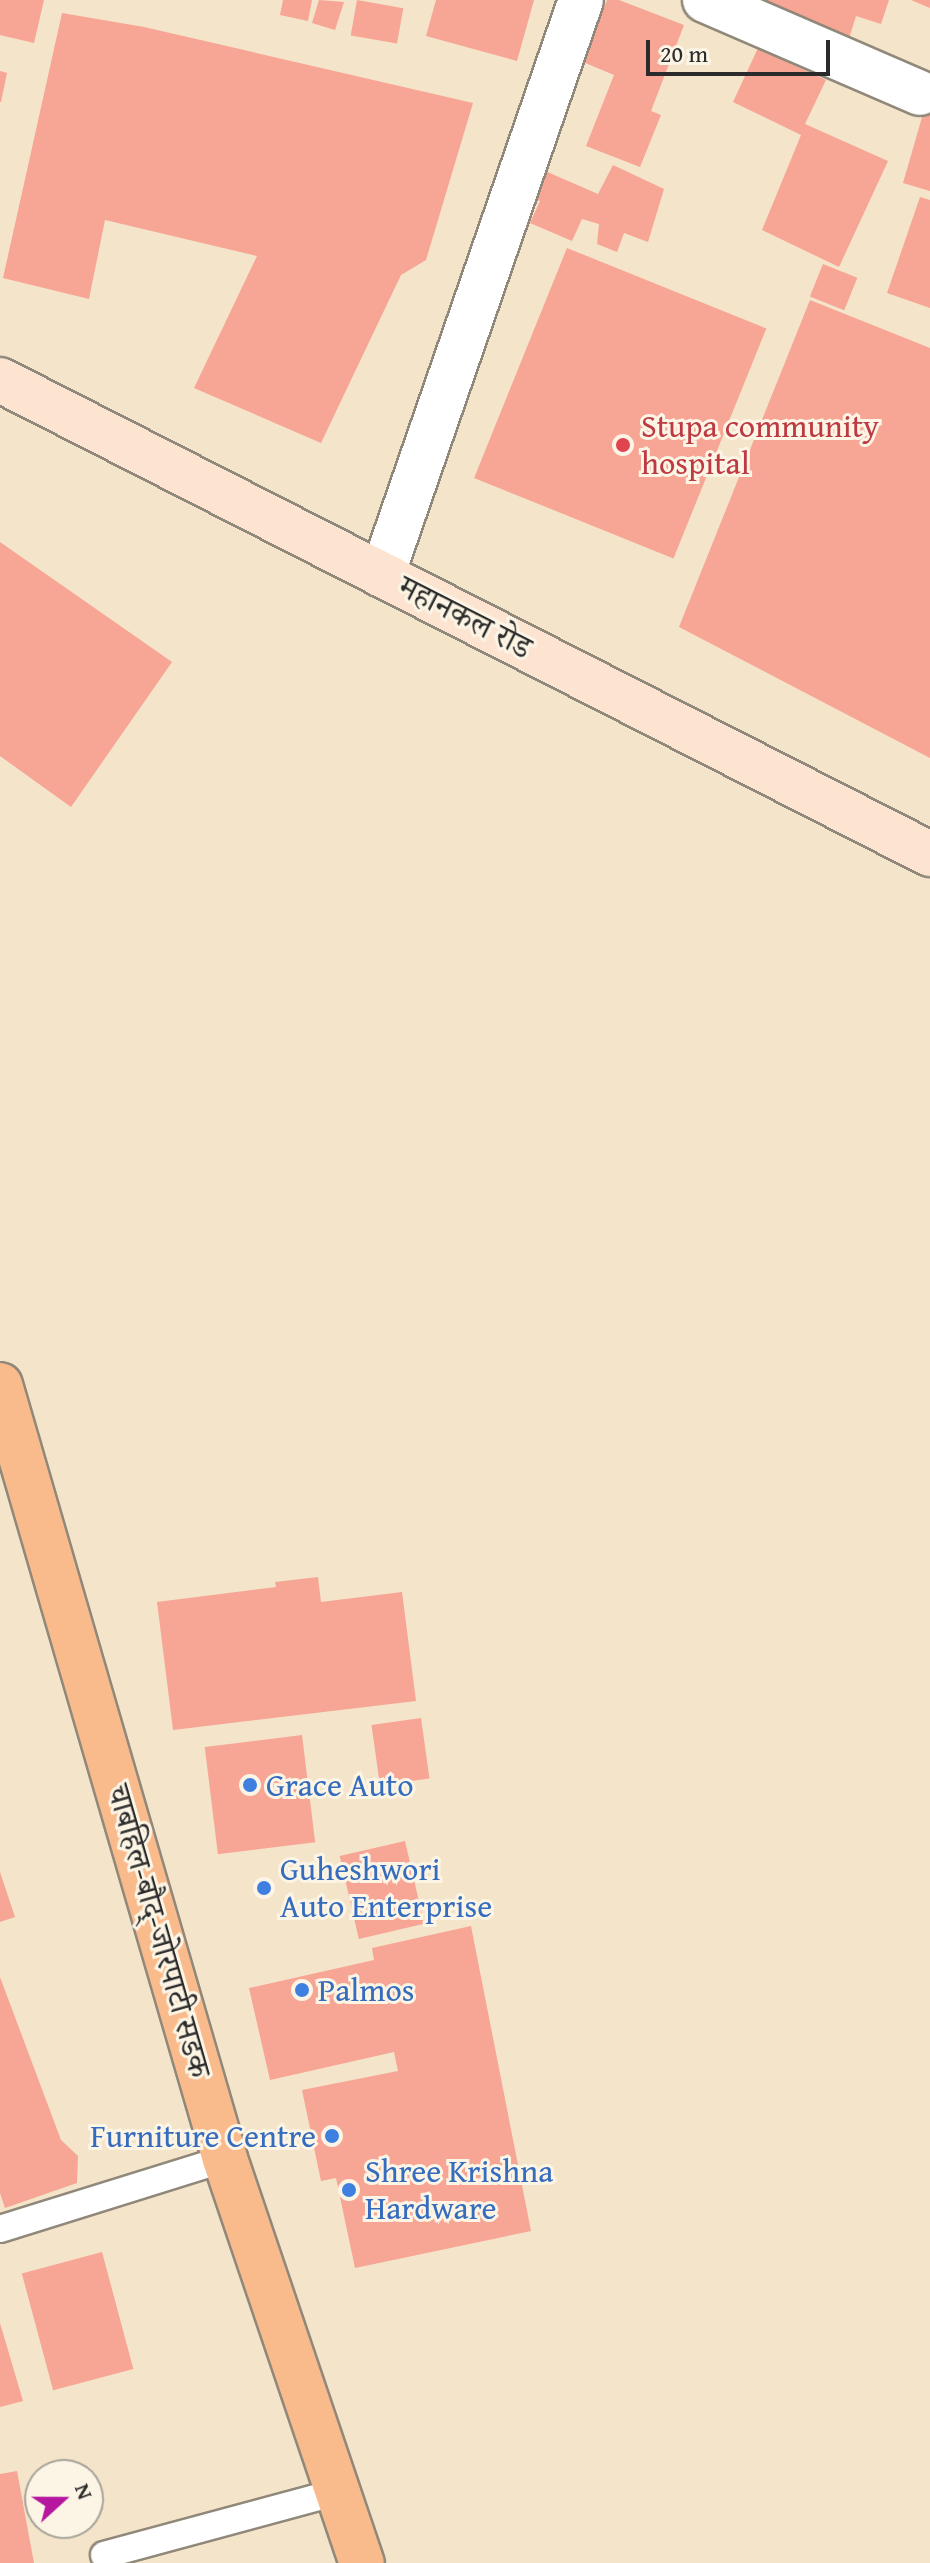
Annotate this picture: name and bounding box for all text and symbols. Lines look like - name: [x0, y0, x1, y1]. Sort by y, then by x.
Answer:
- scale bar: [650, 24, 834, 74]
- text: 20 m: [660, 36, 708, 71]
- place label: Stupa community hospital: [641, 408, 879, 483]
- marker: Stupa community hospital: [612, 434, 634, 456]
- street label: महानकल रोड: [392, 567, 538, 667]
- place label: Grace Auto: [266, 1766, 413, 1804]
- marker: Grace Auto: [241, 1776, 259, 1794]
- street label: चाबहिल-बौद्-जोरपाटी सडक: [99, 1780, 219, 2082]
- place label: Guheshwori Auto Enterprise: [280, 1851, 492, 1926]
- marker: Guheshwori Auto Enterprise: [255, 1879, 273, 1897]
- place label: Palmos: [318, 1971, 414, 2009]
- marker: Palmos: [293, 1981, 311, 1999]
- place label: Furniture Centre: [90, 2117, 316, 2155]
- marker: Furniture Centre: [323, 2127, 341, 2145]
- place label: Shree Krishna Hardware: [365, 2153, 553, 2228]
- marker: Shree Krishna Hardware: [340, 2181, 358, 2199]
- north arrow: [24, 2459, 104, 2539]
- text: N: [67, 2479, 102, 2504]

